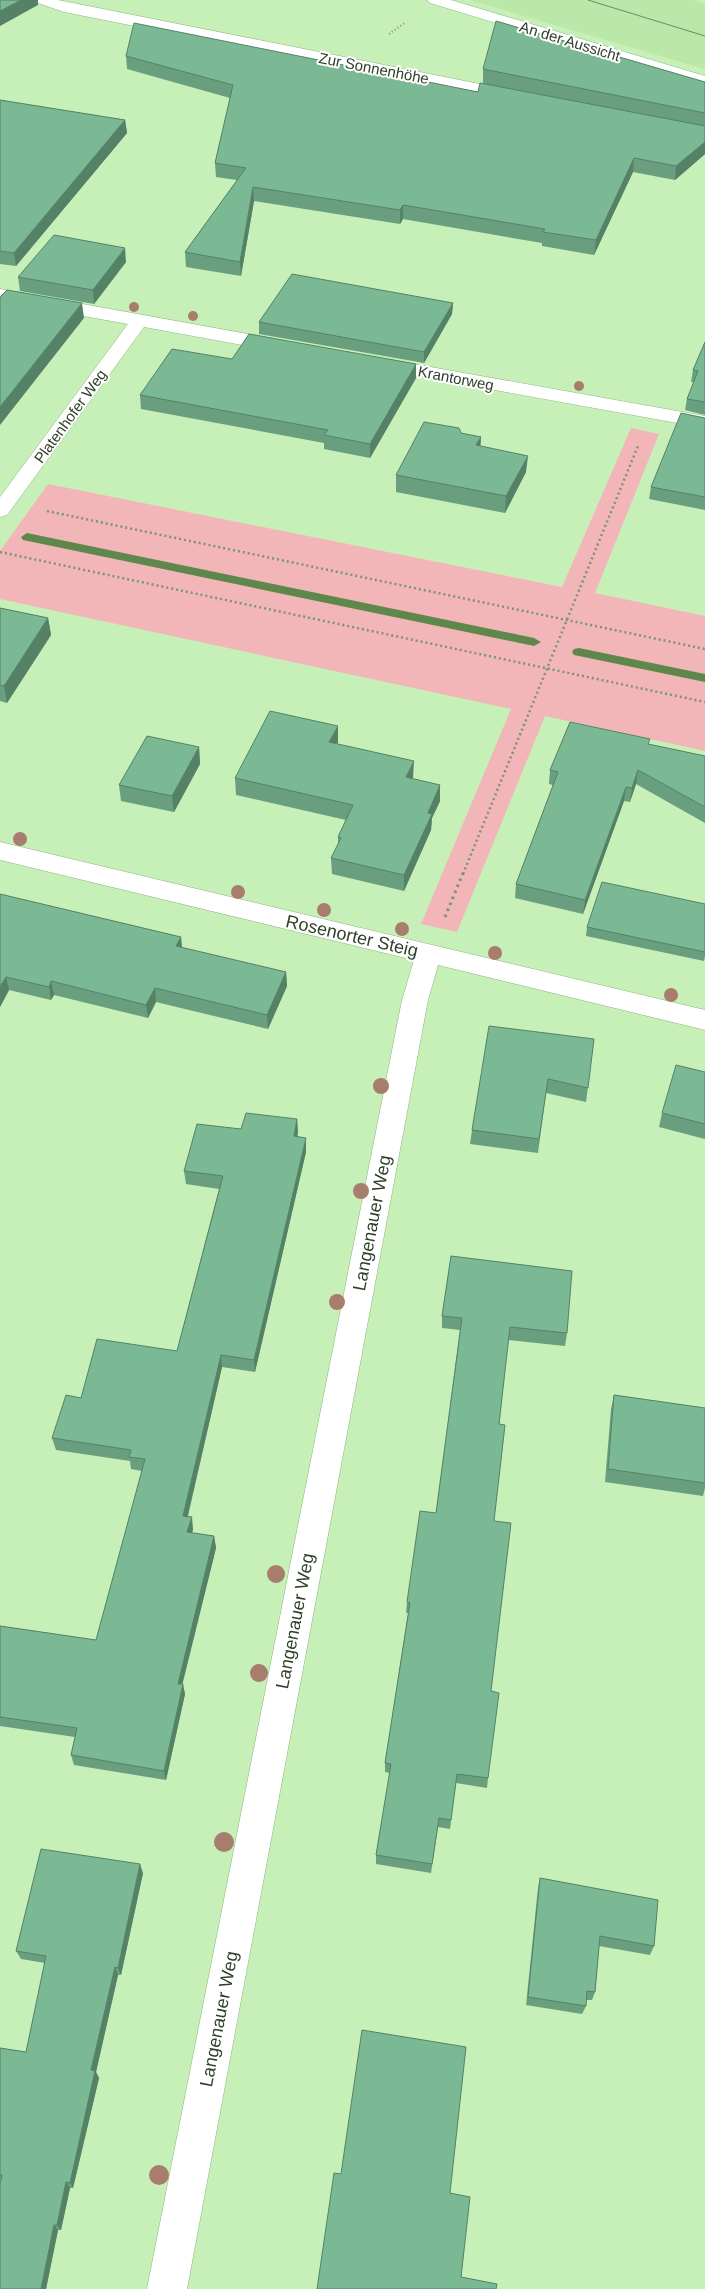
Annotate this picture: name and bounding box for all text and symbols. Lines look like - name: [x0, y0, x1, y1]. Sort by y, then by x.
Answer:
- street label: An der Aussicht: [518, 18, 623, 65]
- street label: Zur Sonnenhöhe: [318, 49, 430, 87]
- street label: Krantorweg: [417, 362, 495, 394]
- street label: Platenhofer Weg: [30, 366, 110, 466]
- street label: Rosenorter Steig: [284, 911, 420, 961]
- street label: Langenauer Weg: [349, 1153, 395, 1293]
- street label: Langenauer Weg: [272, 1551, 318, 1691]
- street label: Langenauer Weg: [196, 1949, 242, 2089]

